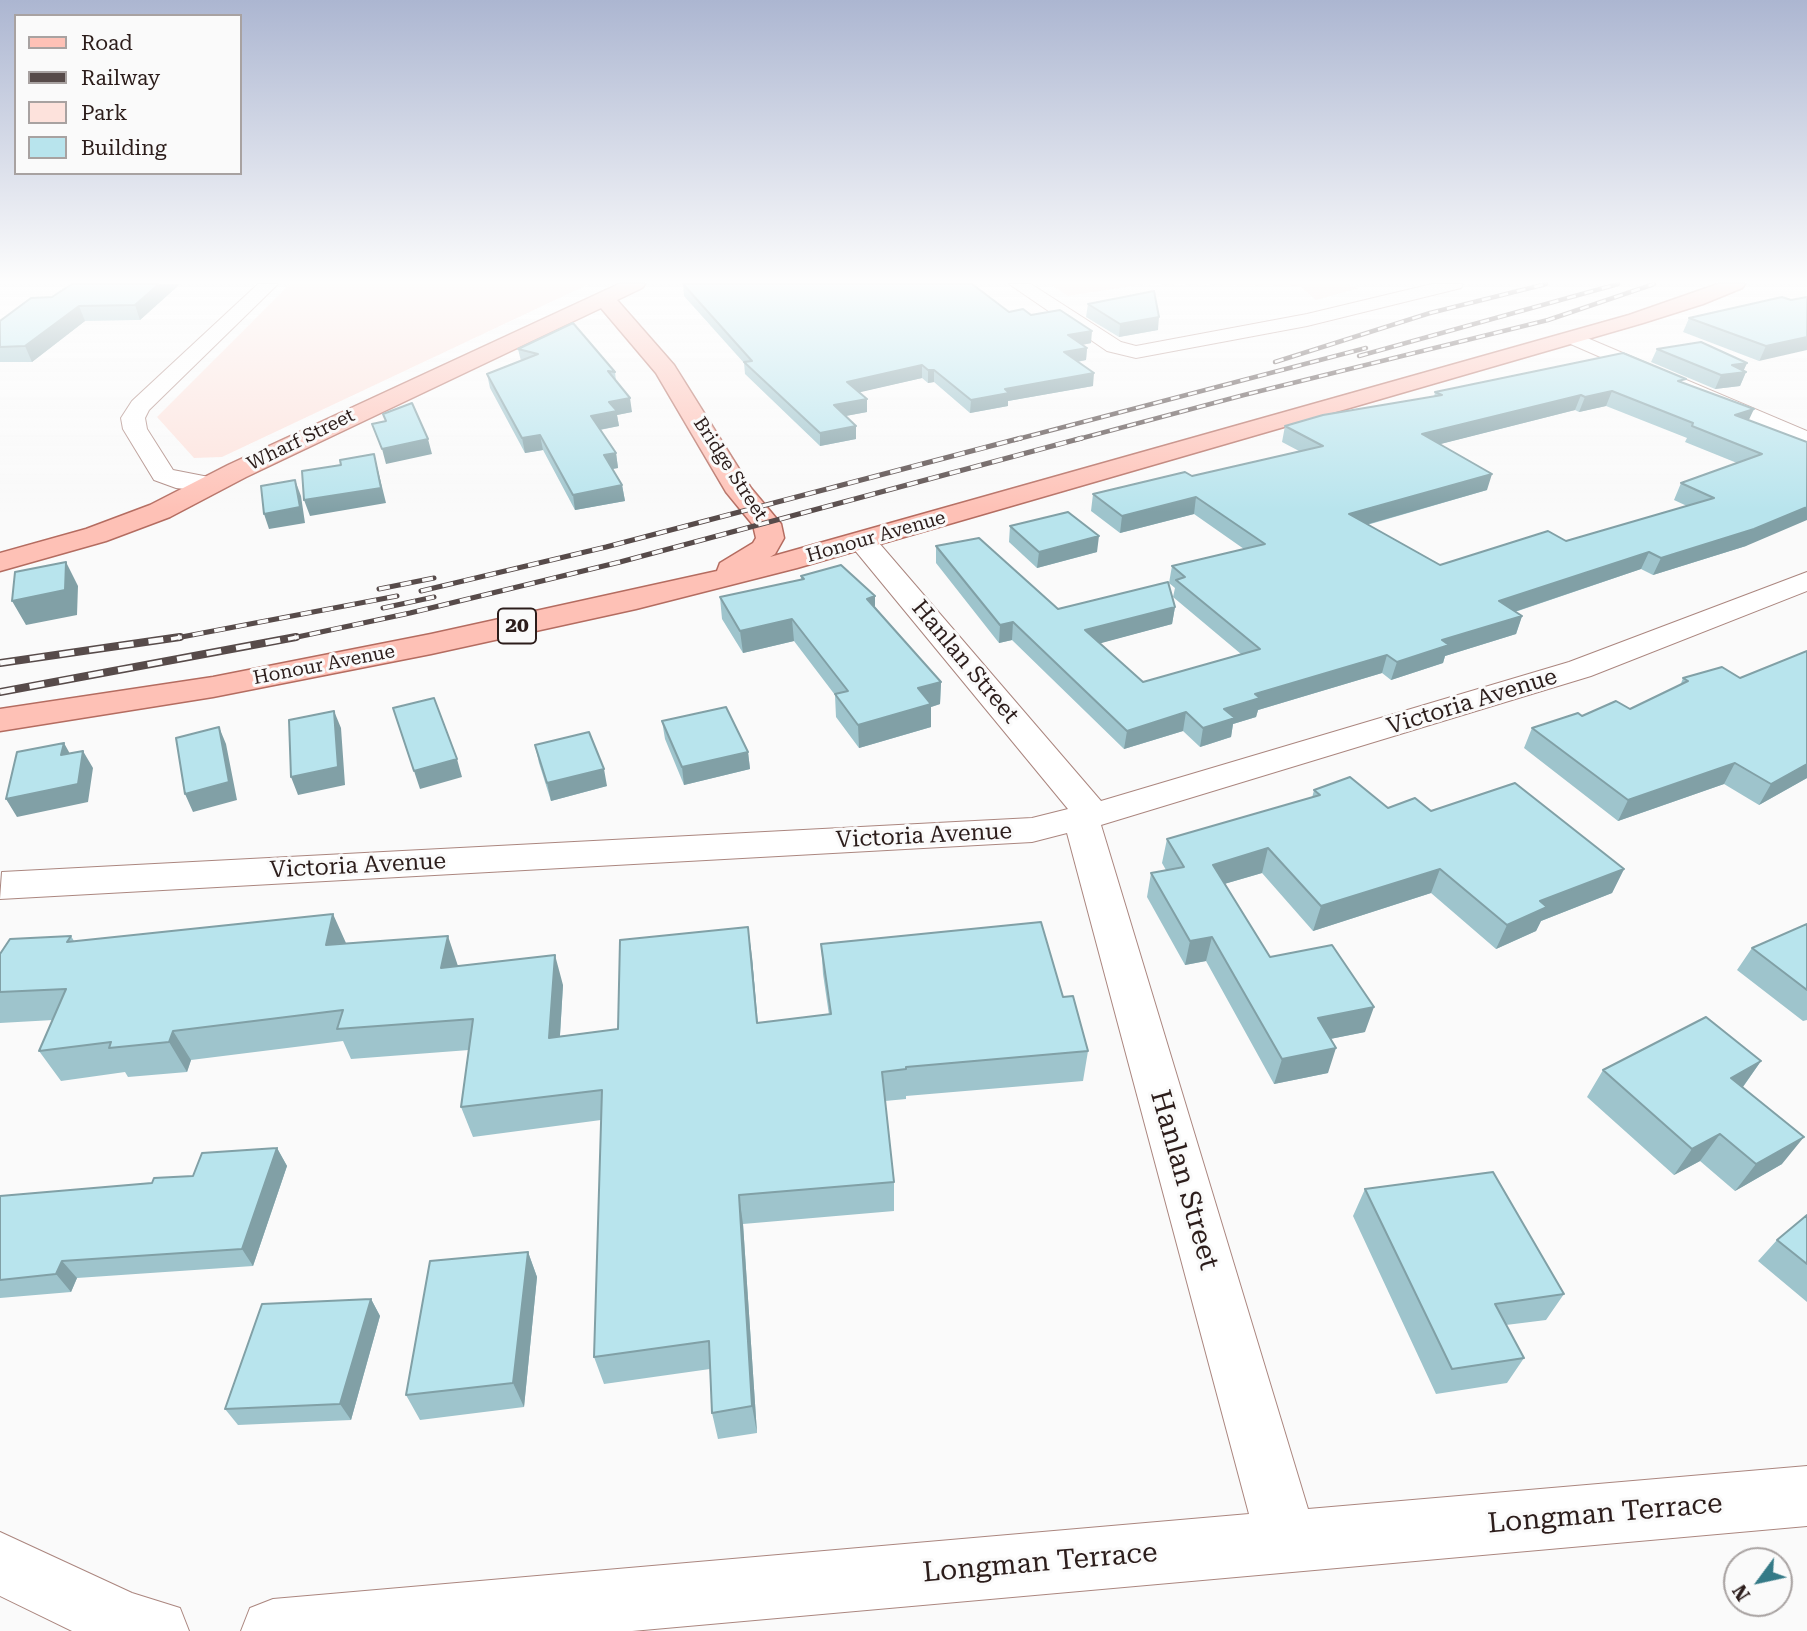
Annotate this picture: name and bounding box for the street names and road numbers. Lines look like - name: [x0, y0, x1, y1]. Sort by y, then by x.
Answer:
- street label: Wharf Street: [244, 404, 358, 476]
- street label: Bridge Street: [688, 413, 772, 525]
- street label: Honour Avenue: [804, 506, 948, 568]
- street label: Hanlan Street: [906, 595, 1024, 729]
- road number: 20: [498, 608, 536, 644]
- street label: Honour Avenue: [251, 640, 397, 690]
- street label: Victoria Avenue: [1384, 663, 1560, 741]
- street label: Victoria Avenue: [835, 818, 1013, 854]
- street label: Victoria Avenue: [269, 848, 447, 884]
- street label: Hanlan Street: [1142, 1086, 1226, 1274]
- street label: Longman Terrace: [1486, 1487, 1724, 1541]
- street label: Longman Terrace: [921, 1536, 1159, 1590]

